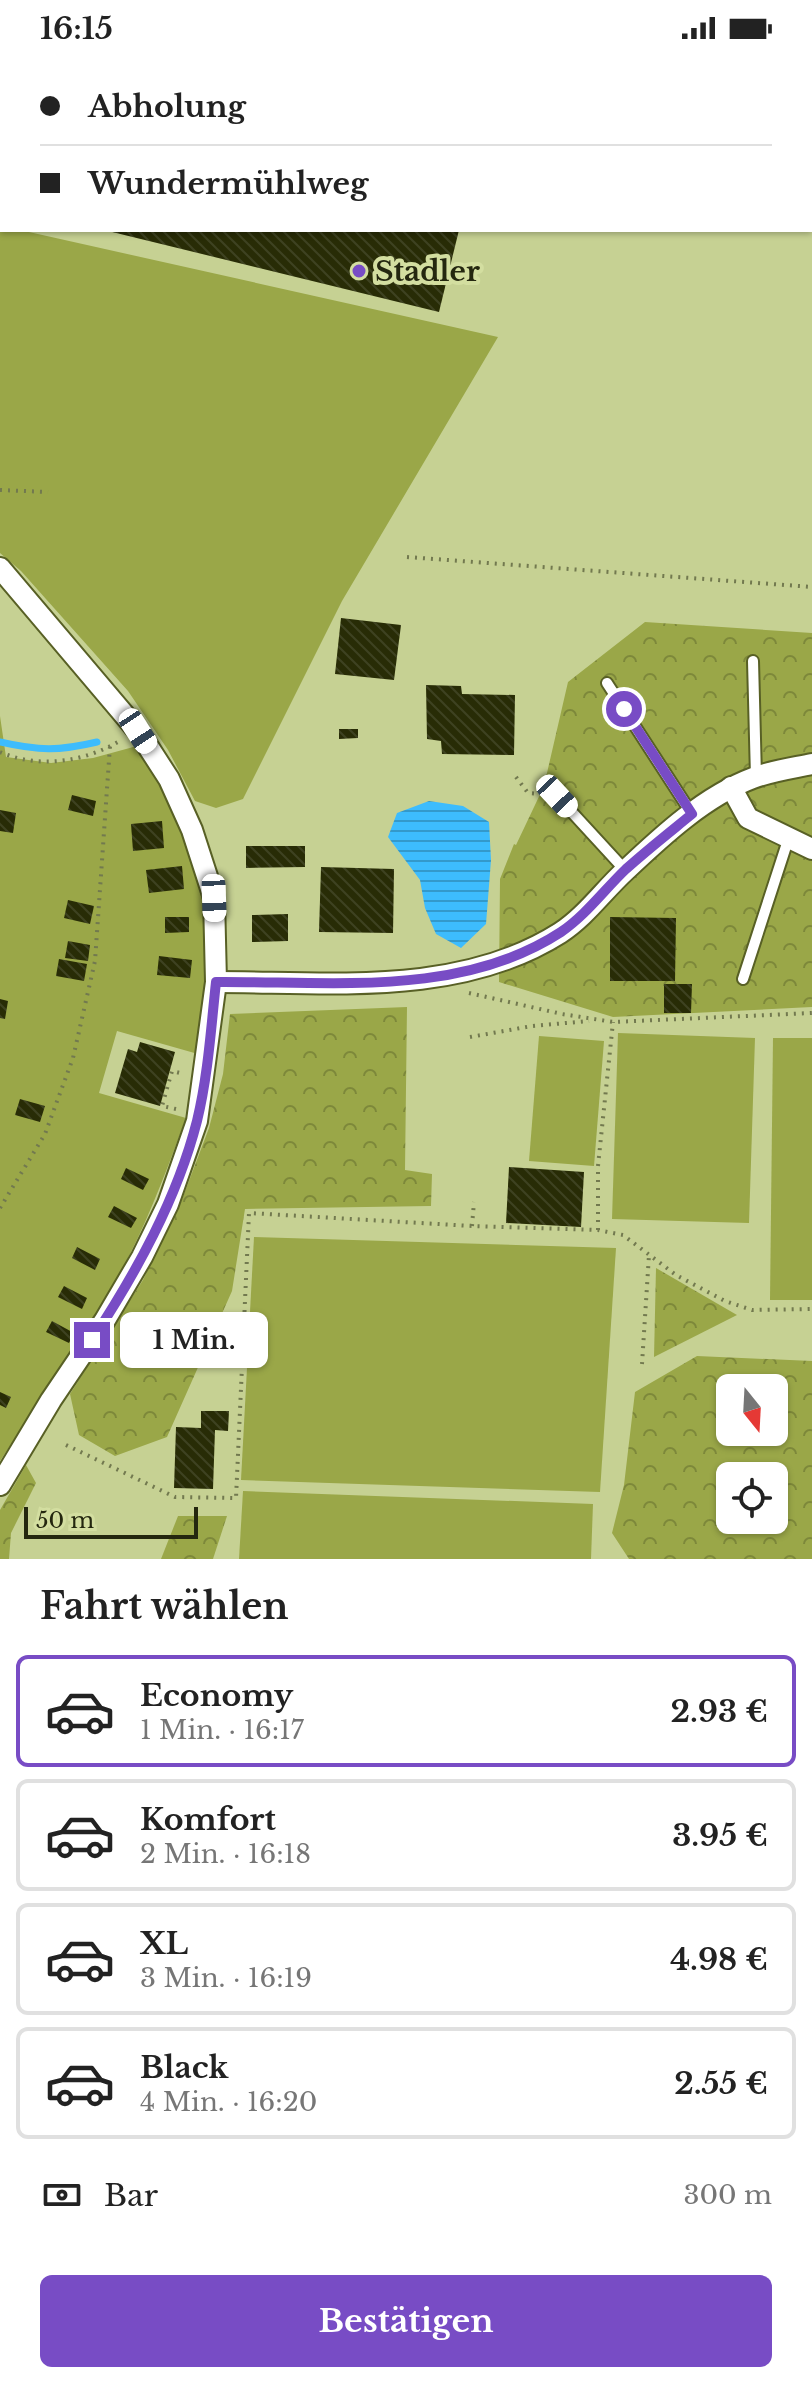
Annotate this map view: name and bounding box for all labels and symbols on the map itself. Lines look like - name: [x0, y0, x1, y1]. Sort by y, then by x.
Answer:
- place label: Stadler: [375, 254, 480, 289]
- marker: Stadler: [350, 262, 368, 280]
- route start: [606, 691, 642, 727]
- car: [115, 704, 161, 758]
- car: [532, 770, 582, 822]
- car: [201, 874, 227, 922]
- callout: 1 Min.: [120, 1312, 268, 1368]
- route end: [74, 1322, 110, 1358]
- north arrow: [716, 1374, 788, 1446]
- scale bar: [24, 1503, 198, 1539]

